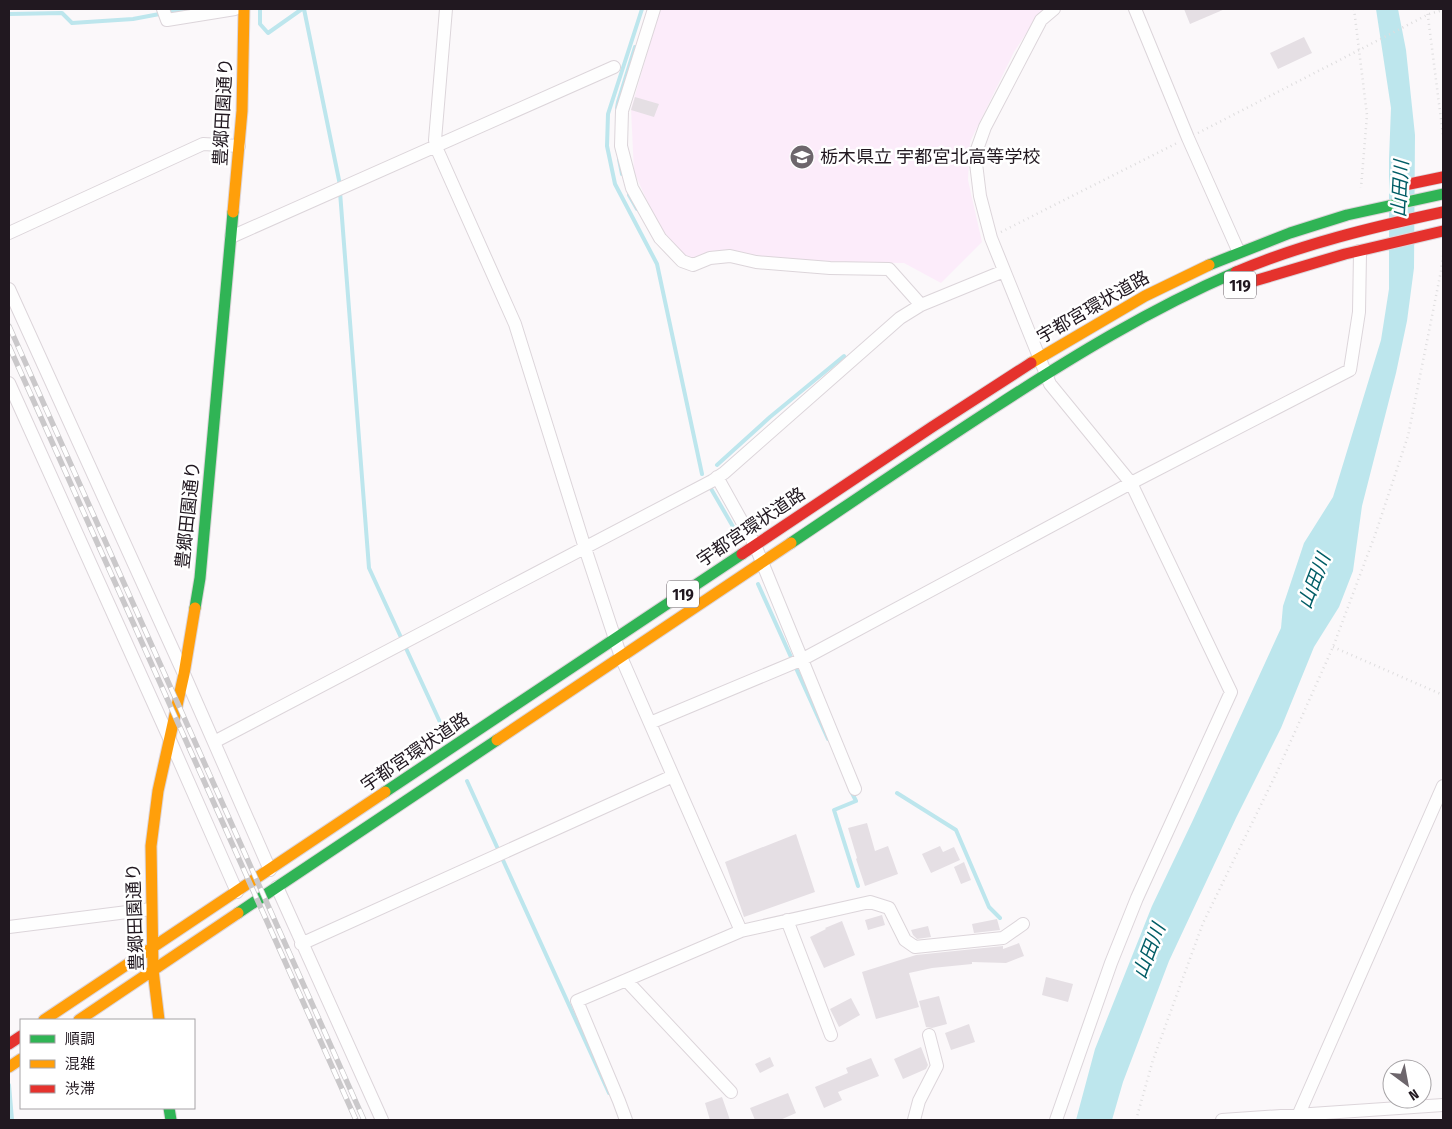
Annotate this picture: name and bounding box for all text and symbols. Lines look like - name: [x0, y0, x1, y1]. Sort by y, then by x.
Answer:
- street label: 豊郷田園通り: [209, 57, 237, 167]
- school or university icon: 栃木県立 宇都宮北高等学校: [789, 144, 815, 170]
- place label: 栃木県立 宇都宮北高等学校: [820, 146, 1040, 168]
- water label: 山田川: [1387, 158, 1413, 218]
- street label: 宇都宮環状道路: [1033, 266, 1153, 348]
- road number: 119: [1224, 272, 1256, 298]
- street label: 豊郷田園通り: [171, 460, 205, 570]
- street label: 宇都宮環状道路: [693, 483, 809, 571]
- water label: 山田川: [1293, 548, 1336, 612]
- road number: 119: [667, 580, 699, 608]
- street label: 宇都宮環状道路: [357, 708, 473, 796]
- street label: 豊郷田園通り: [122, 863, 148, 971]
- water label: 山田川: [1128, 918, 1171, 982]
- legend: [20, 1019, 195, 1109]
- text: 順調: [65, 1030, 95, 1048]
- text: 混雑: [65, 1055, 95, 1073]
- north arrow: [1382, 1059, 1432, 1109]
- text: 渋滞: [65, 1080, 95, 1098]
- text: N: [1406, 1085, 1422, 1104]

